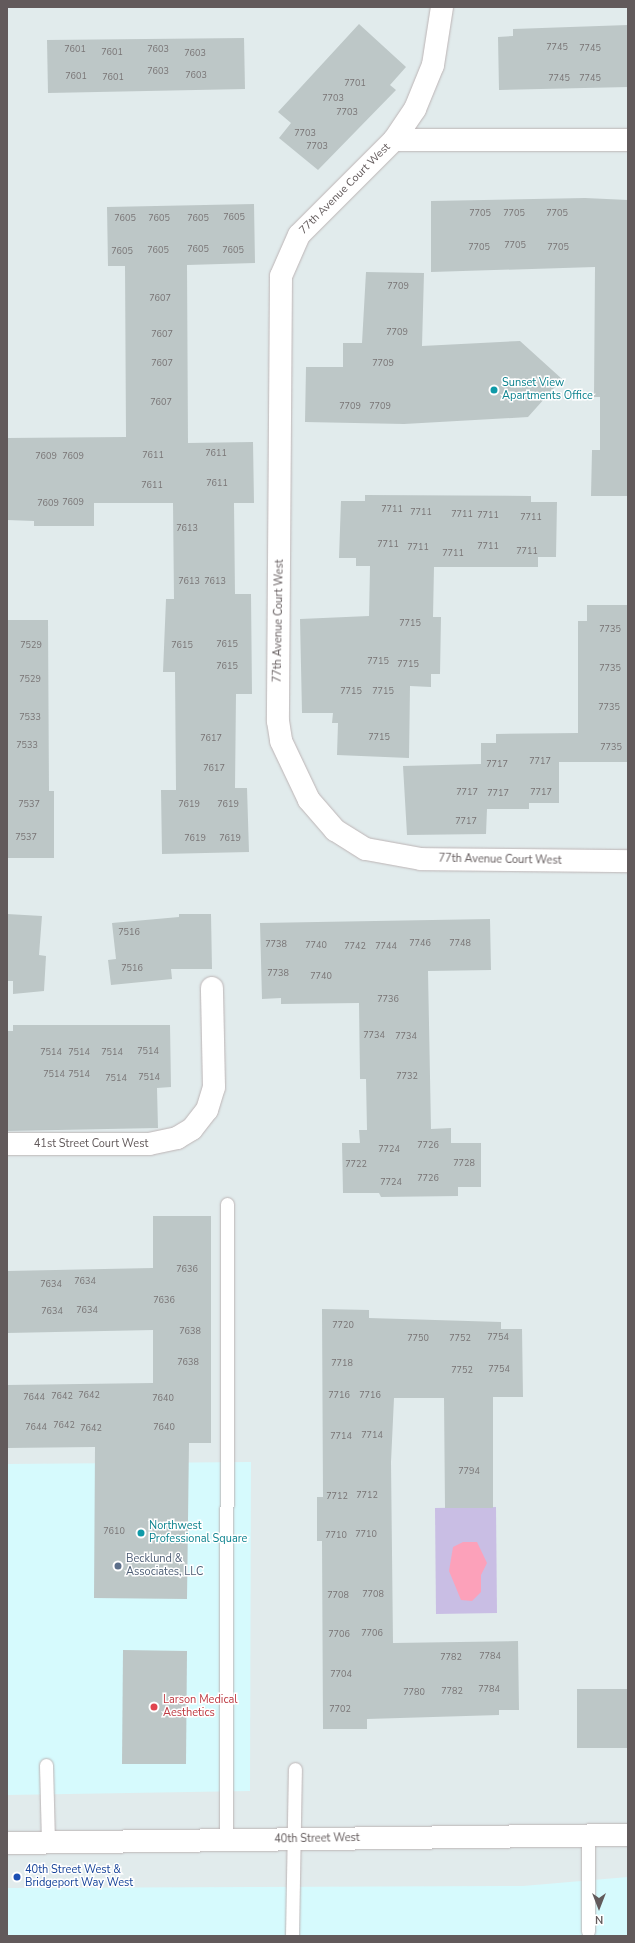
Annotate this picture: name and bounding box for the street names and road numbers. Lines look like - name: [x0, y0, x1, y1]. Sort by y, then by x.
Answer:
- street label: 77th Avenue Court West: [297, 141, 393, 237]
- street label: 77th Avenue Court West: [271, 559, 287, 683]
- street label: 77th Avenue Court West: [438, 852, 562, 868]
- street label: 41st Street Court West: [34, 1137, 148, 1151]
- street label: 40th Street West: [274, 1832, 360, 1846]

